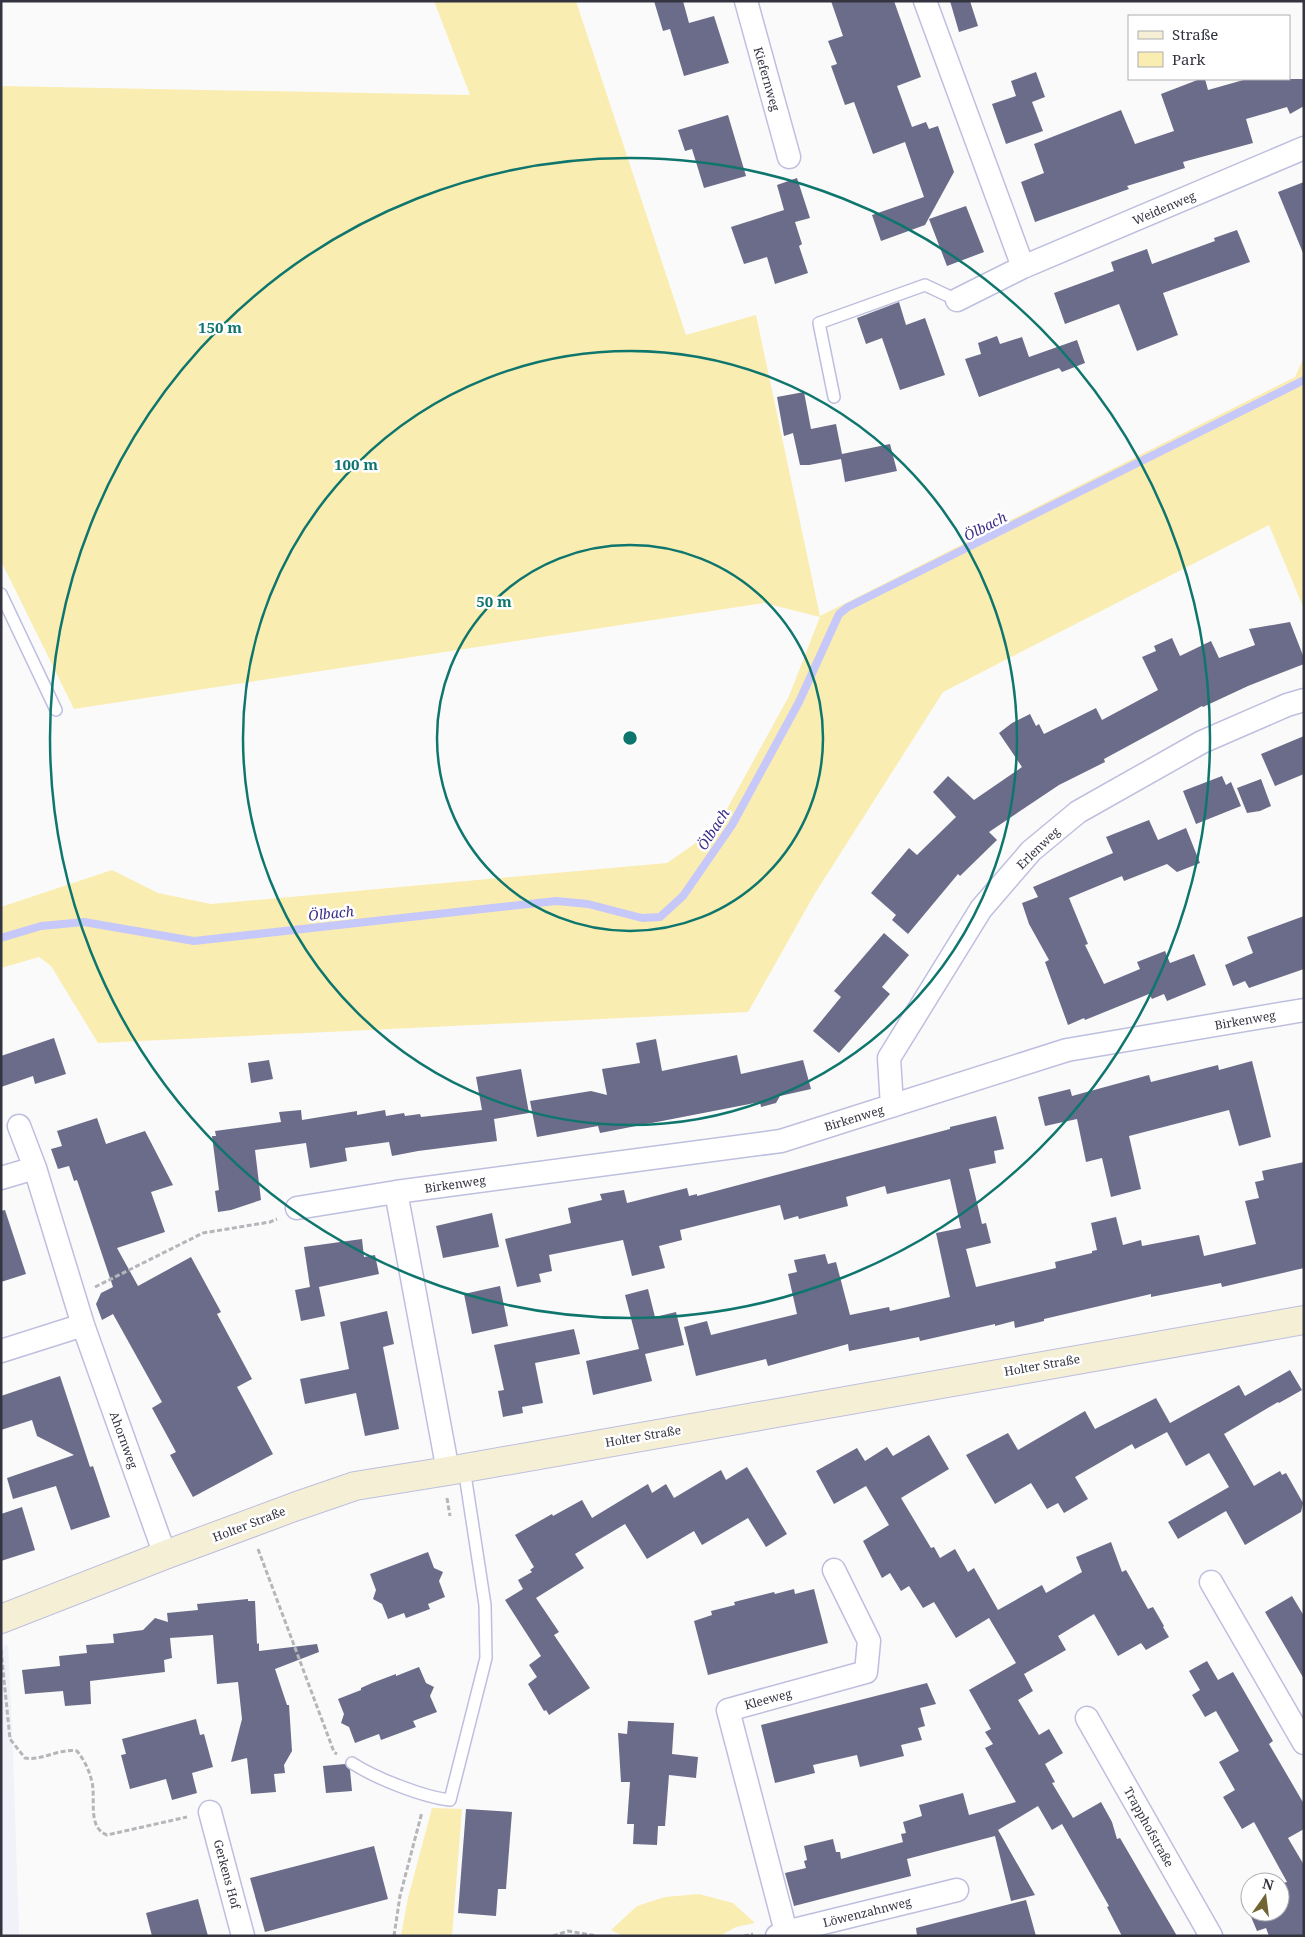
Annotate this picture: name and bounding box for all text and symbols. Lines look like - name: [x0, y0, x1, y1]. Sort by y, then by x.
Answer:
- legend: [1128, 15, 1290, 80]
- text: Straße: [1172, 24, 1218, 44]
- street label: Kiefernweg: [750, 45, 784, 114]
- text: Park: [1172, 49, 1206, 69]
- street label: Weidenweg: [1130, 187, 1199, 229]
- text: 150 m: [198, 317, 242, 337]
- text: 100 m: [334, 454, 378, 474]
- water label: Ölbach: [960, 507, 1010, 545]
- text: 50 m: [476, 591, 512, 611]
- centre of rings: [621, 729, 639, 747]
- water label: Ölbach: [693, 804, 734, 853]
- street label: Erlenweg: [1013, 823, 1064, 873]
- water label: Ölbach: [307, 901, 355, 925]
- street label: Birkenweg: [1213, 1006, 1277, 1034]
- street label: Birkenweg: [822, 1101, 886, 1135]
- street label: Birkenweg: [423, 1171, 487, 1197]
- street label: Holter Straße: [1003, 1350, 1081, 1380]
- street label: Ahornweg: [106, 1409, 142, 1471]
- street label: Holter Straße: [604, 1421, 682, 1451]
- street label: Holter Straße: [210, 1502, 288, 1546]
- street label: Kleeweg: [743, 1684, 794, 1713]
- street label: Trapphofstraße: [1120, 1784, 1178, 1870]
- street label: Gerkens Hof: [210, 1838, 245, 1912]
- north arrow: [1240, 1872, 1290, 1922]
- text: N: [1261, 1873, 1276, 1894]
- street label: Löwenzahnweg: [821, 1893, 913, 1931]

